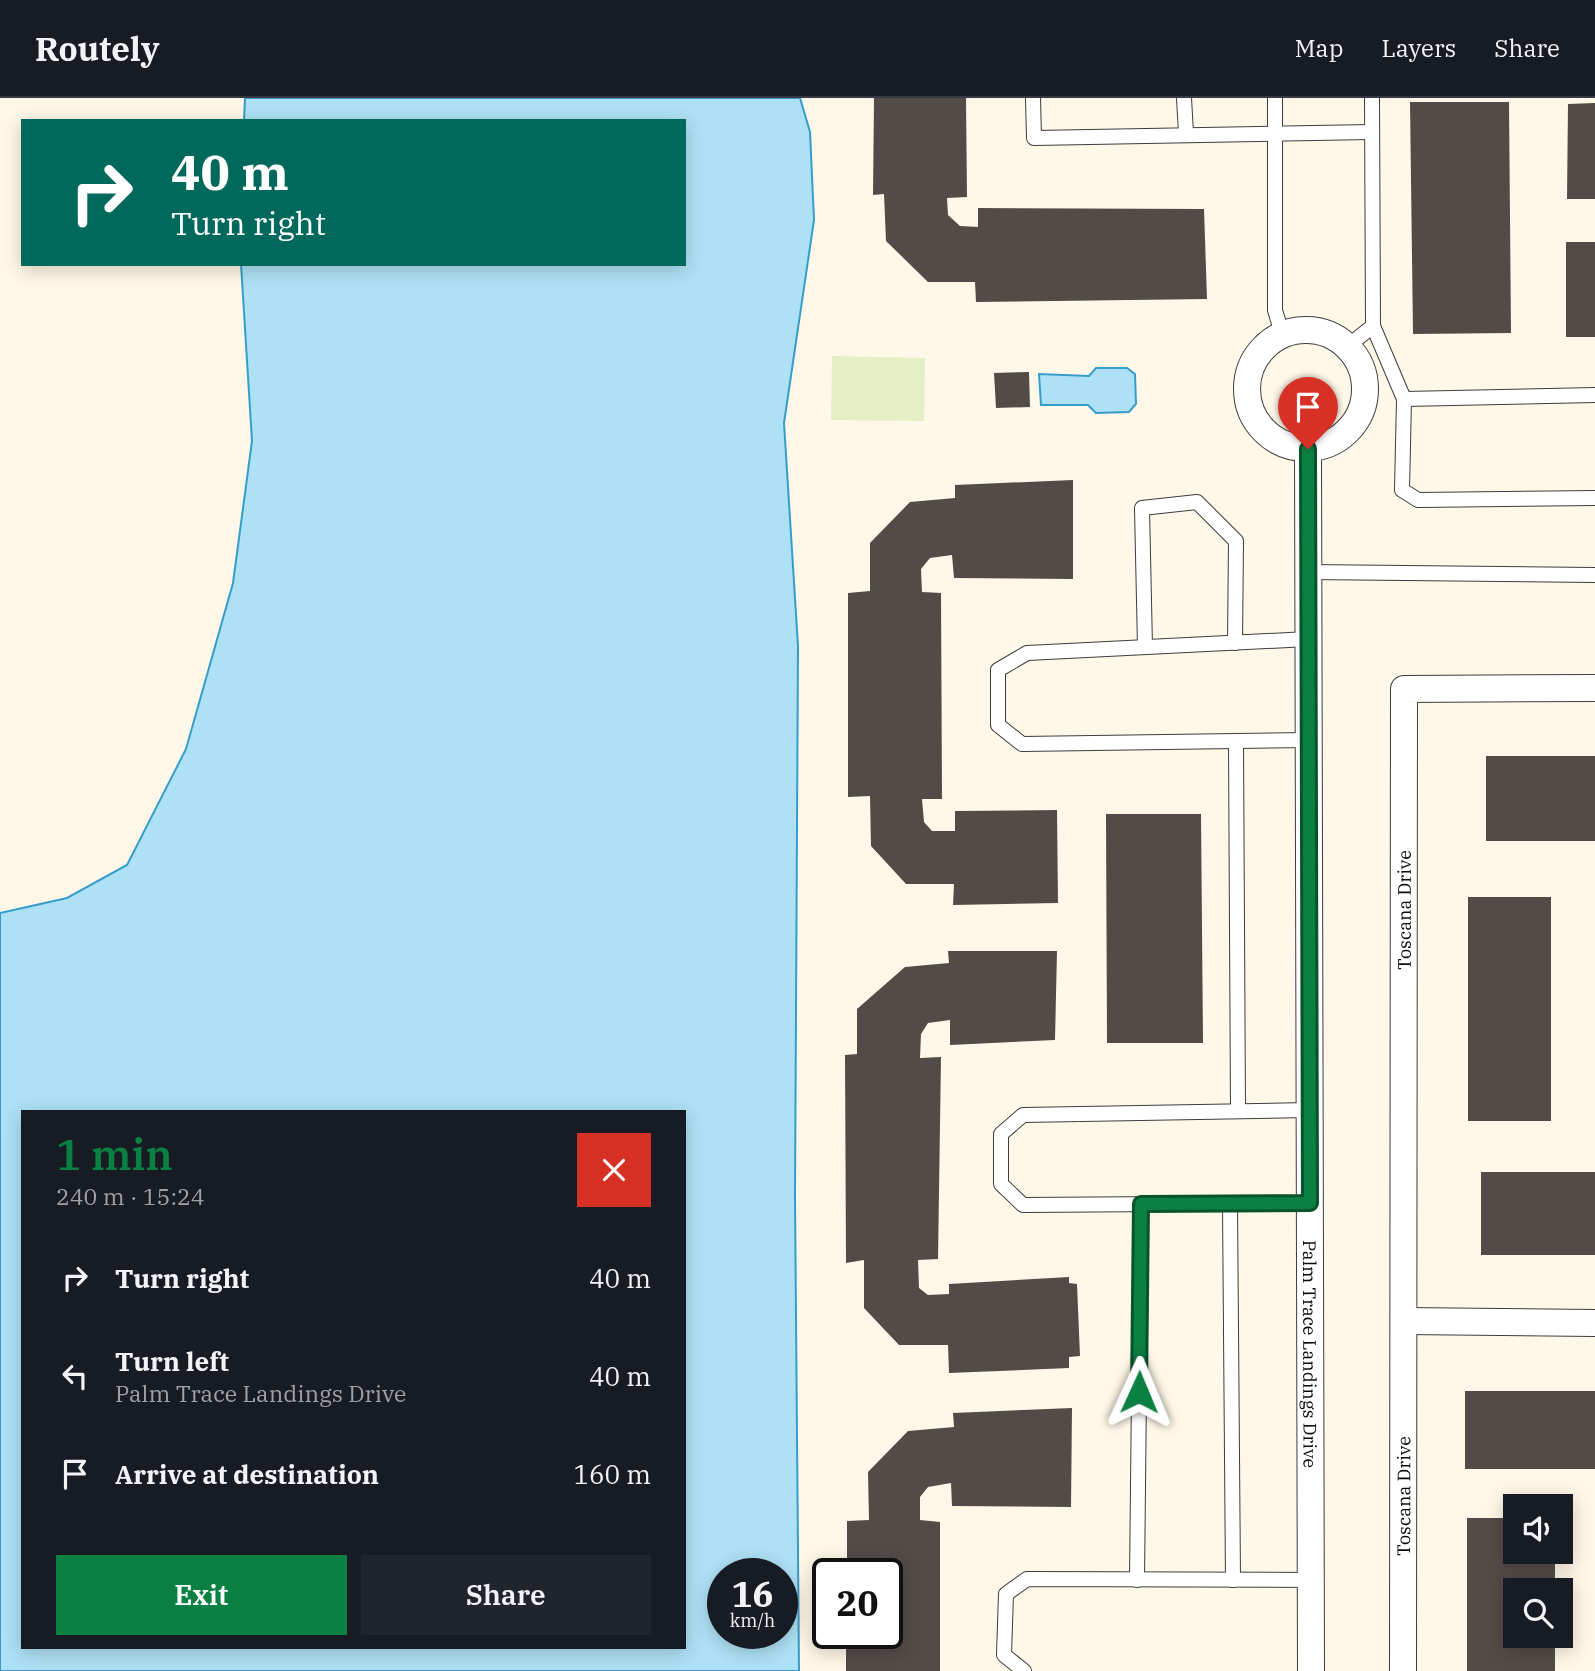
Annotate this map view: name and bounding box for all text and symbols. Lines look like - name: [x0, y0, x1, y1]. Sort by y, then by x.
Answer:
- text: Routely: [35, 27, 160, 70]
- text: Map: [1295, 32, 1343, 64]
- text: Layers: [1381, 32, 1456, 64]
- text: Share: [1494, 32, 1560, 64]
- text: 40 m: [171, 140, 289, 203]
- icon: right: [56, 147, 147, 238]
- text: Turn right: [171, 202, 326, 244]
- pin: [1278, 377, 1338, 449]
- icon: arrive: [1289, 388, 1327, 426]
- street label: Toscana Drive: [1392, 850, 1415, 970]
- text: 1 min: [56, 1127, 173, 1182]
- button: close: [577, 1133, 651, 1207]
- text: 240 m · 15:24: [56, 1181, 205, 1211]
- street label: Palm Trace Landings Drive: [1298, 1240, 1322, 1468]
- icon: right: [56, 1259, 94, 1297]
- text: Turn right: [115, 1261, 249, 1295]
- text: 40 m: [589, 1261, 651, 1295]
- text: Turn left: [115, 1344, 229, 1378]
- position arrow: [1102, 1355, 1176, 1429]
- icon: left: [56, 1357, 94, 1395]
- text: 40 m: [589, 1359, 651, 1393]
- text: Palm Trace Landings Drive: [115, 1378, 406, 1408]
- street label: Toscana Drive: [1392, 1436, 1415, 1556]
- icon: arrive: [56, 1455, 94, 1493]
- text: Arrive at destination: [115, 1457, 379, 1491]
- text: 160 m: [573, 1457, 651, 1491]
- map controls: [1503, 1494, 1573, 1648]
- button: sound: [1503, 1494, 1573, 1564]
- button: Exit: [56, 1555, 347, 1635]
- button: Share: [361, 1555, 651, 1635]
- speed limit sign: 20: [812, 1558, 903, 1649]
- text: 16: [731, 1571, 774, 1617]
- button: search: [1503, 1578, 1573, 1648]
- text: km/h: [730, 1609, 775, 1632]

